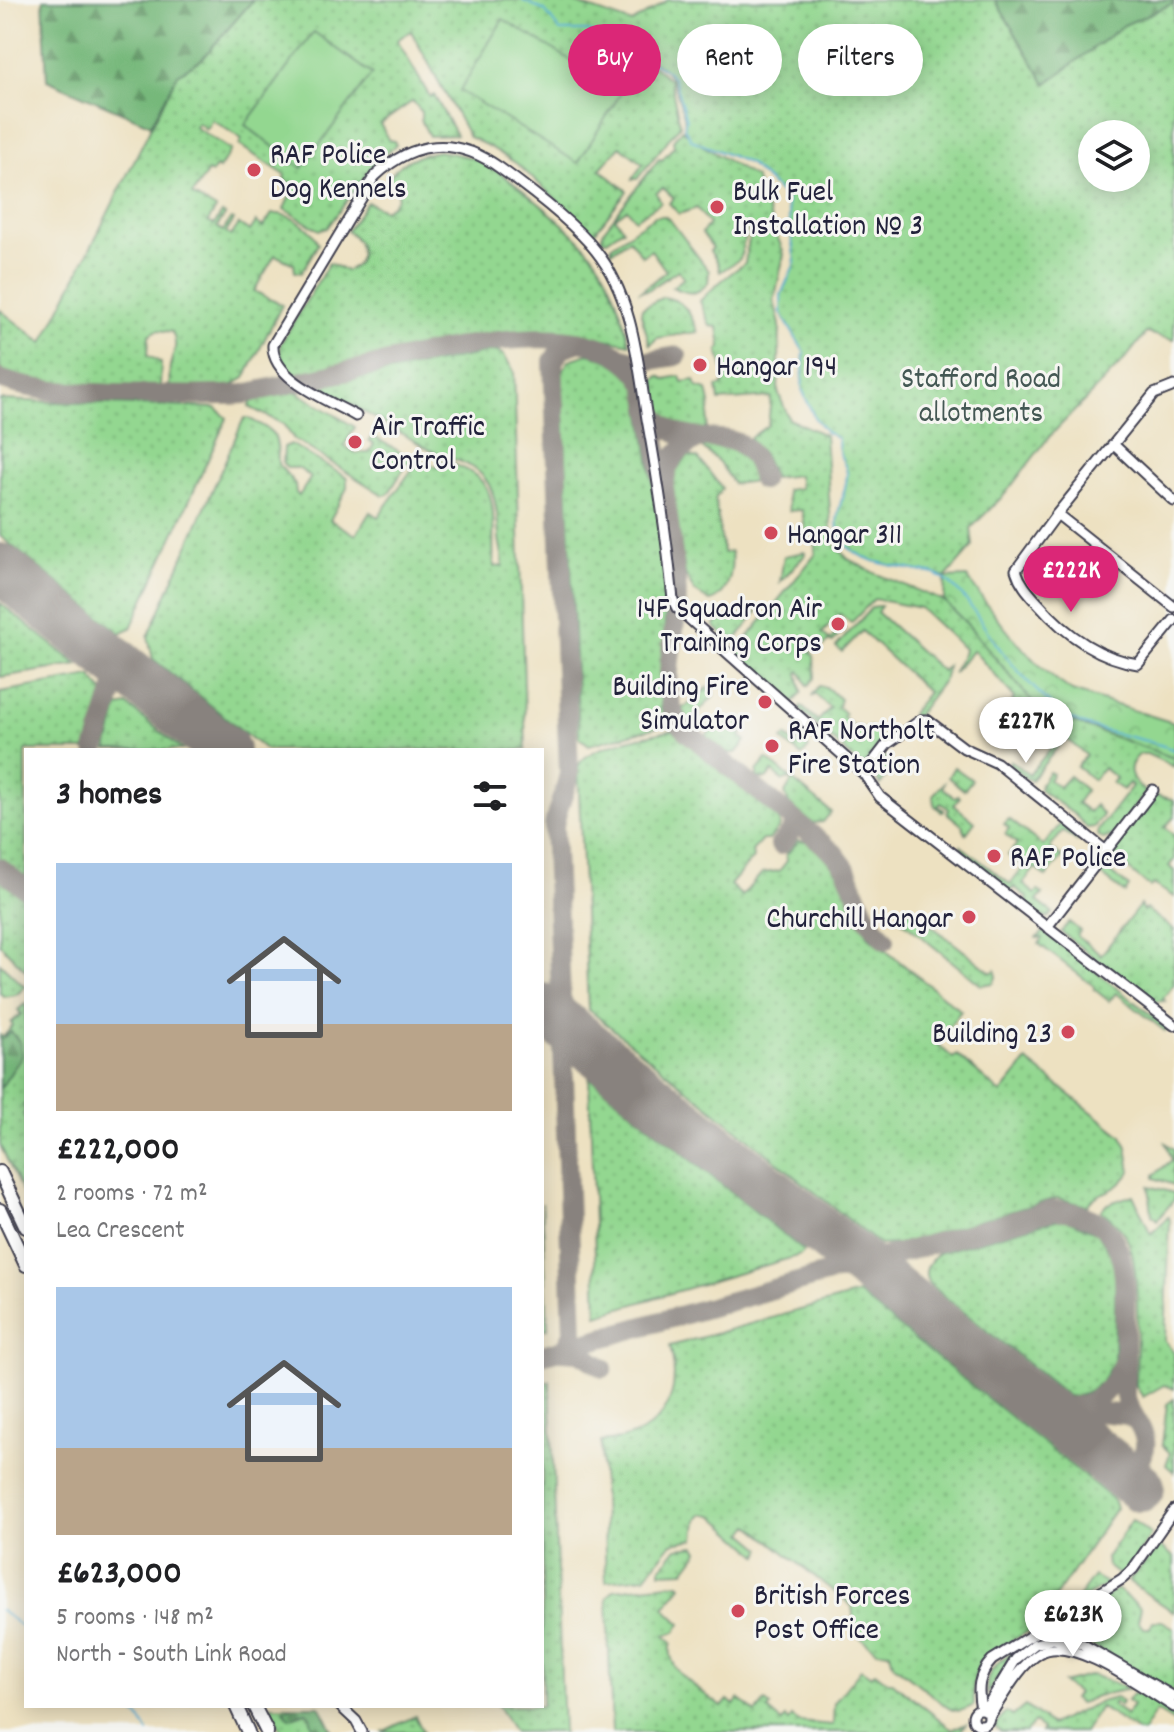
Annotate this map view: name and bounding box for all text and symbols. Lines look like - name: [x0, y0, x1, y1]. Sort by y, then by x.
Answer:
- chip: Buy: [568, 24, 661, 96]
- chip: Rent: [677, 24, 782, 96]
- chip: Filters: [798, 24, 923, 96]
- map controls: [1078, 120, 1150, 192]
- button: layers: [1078, 120, 1150, 192]
- place label: RAF Police Dog Kennels: [270, 136, 407, 213]
- marker: RAF Police Dog Kennels: [245, 161, 263, 179]
- place label: Bulk Fuel Installation № 3: [733, 173, 923, 250]
- marker: Bulk Fuel Installation № 3: [708, 198, 726, 216]
- place label: Hangar 194: [716, 348, 837, 391]
- marker: Hangar 194: [691, 356, 709, 374]
- park label: Stafford Road allotments: [901, 360, 1061, 437]
- place label: Air Traffic Control: [371, 408, 485, 485]
- marker: Air Traffic Control: [346, 433, 364, 451]
- place label: Hangar 311: [787, 516, 902, 559]
- marker: Hangar 311: [762, 524, 780, 542]
- pin: £222K: [1015, 546, 1127, 614]
- text: £222K: [1041, 553, 1101, 590]
- place label: 14F Squadron Air Training Corps: [637, 590, 822, 667]
- marker: 14F Squadron Air Training Corps: [829, 615, 847, 633]
- place label: Building Fire Simulator: [613, 668, 749, 745]
- marker: Building Fire Simulator: [756, 693, 774, 711]
- pin: £227K: [970, 697, 1082, 765]
- text: £227K: [997, 704, 1055, 741]
- place label: RAF Northolt Fire Station: [788, 712, 935, 789]
- marker: RAF Northolt Fire Station: [763, 737, 781, 755]
- text: 3 homes: [56, 772, 162, 821]
- icon: filters: [468, 774, 512, 818]
- place label: RAF Police: [1010, 839, 1126, 882]
- marker: RAF Police: [985, 847, 1003, 865]
- place label: Churchill Hangar: [766, 900, 953, 943]
- marker: Churchill Hangar: [960, 908, 978, 926]
- icon: home: [212, 915, 356, 1059]
- place label: Building 23: [932, 1015, 1052, 1058]
- marker: Building 23: [1059, 1023, 1077, 1041]
- text: £222,000: [56, 1127, 180, 1176]
- text: 2 rooms · 72 m²: [56, 1176, 207, 1213]
- text: Lea Crescent: [56, 1213, 185, 1250]
- icon: home: [212, 1339, 356, 1483]
- text: £623,000: [56, 1551, 182, 1600]
- place label: British Forces Post Office: [754, 1577, 910, 1654]
- pin: £623K: [1017, 1590, 1129, 1658]
- text: £623K: [1043, 1597, 1103, 1634]
- text: 5 rooms · 148 m²: [56, 1600, 214, 1637]
- marker: British Forces Post Office: [729, 1602, 747, 1620]
- text: North - South Link Road: [56, 1637, 287, 1674]

